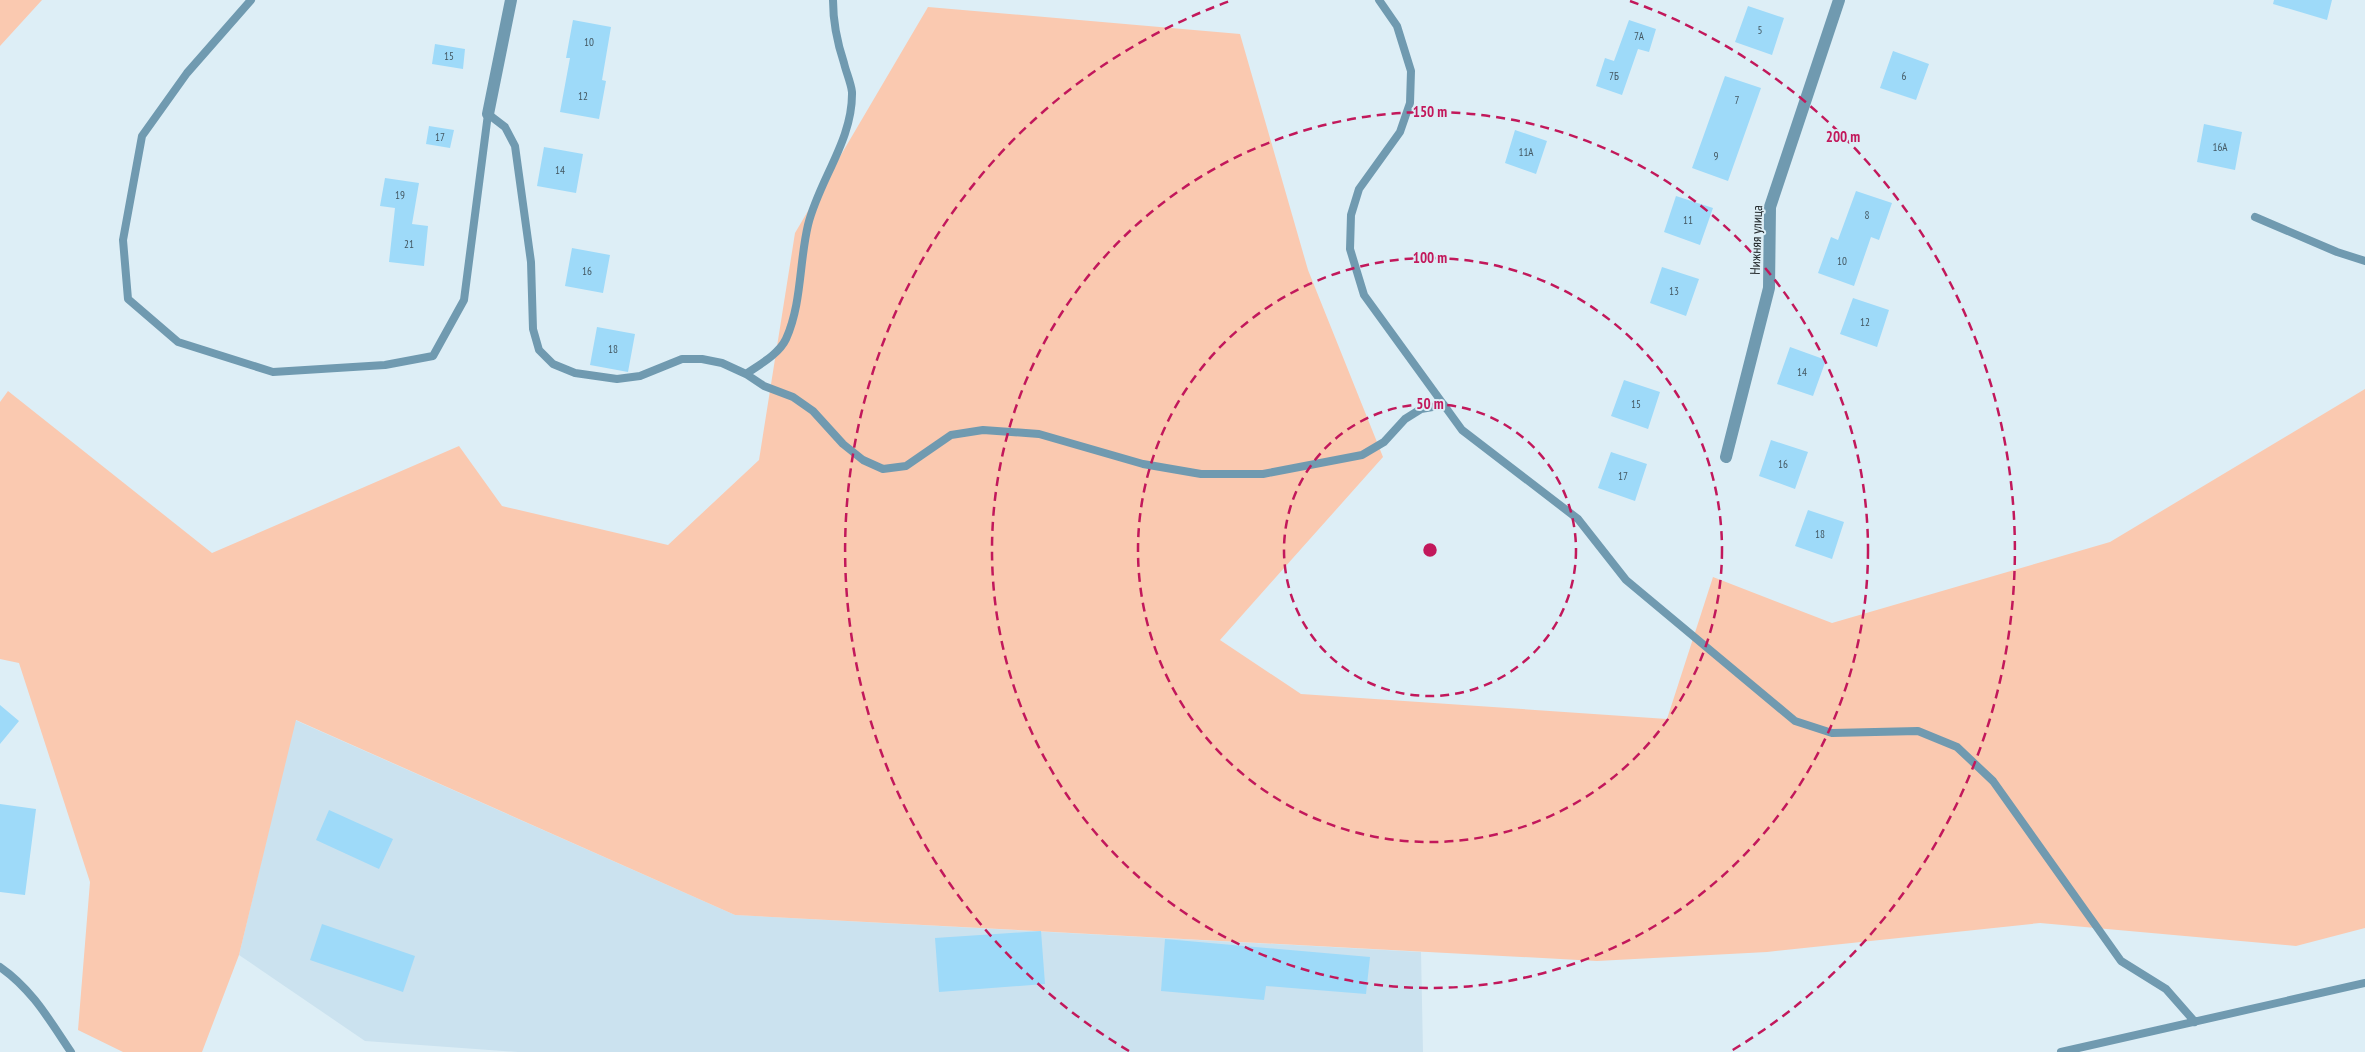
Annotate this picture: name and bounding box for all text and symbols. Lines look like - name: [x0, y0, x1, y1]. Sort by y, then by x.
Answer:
- house number: 5: [1758, 23, 1763, 37]
- house number: 7А: [1634, 29, 1645, 43]
- house number: 10: [584, 35, 594, 49]
- house number: 15: [444, 49, 454, 63]
- house number: 7Б: [1609, 69, 1619, 83]
- house number: 6: [1902, 69, 1907, 83]
- house number: 12: [578, 89, 588, 103]
- house number: 7: [1735, 93, 1740, 107]
- text: 150 m: [1413, 102, 1447, 121]
- text: 200 m: [1826, 127, 1860, 146]
- house number: 17: [435, 130, 445, 144]
- house number: 16А: [2212, 140, 2228, 154]
- house number: 11А: [1518, 145, 1534, 159]
- house number: 9: [1714, 149, 1719, 163]
- house number: 14: [555, 163, 565, 177]
- house number: 19: [395, 188, 405, 202]
- street label: Нижняя улица: [1746, 205, 1766, 275]
- house number: 8: [1865, 208, 1870, 222]
- house number: 11: [1683, 213, 1693, 227]
- house number: 21: [404, 237, 414, 251]
- text: 100 m: [1413, 248, 1447, 267]
- house number: 10: [1837, 254, 1847, 268]
- house number: 16: [582, 264, 592, 278]
- house number: 13: [1669, 284, 1679, 298]
- house number: 12: [1860, 315, 1870, 329]
- house number: 18: [608, 342, 618, 356]
- house number: 14: [1797, 365, 1807, 379]
- text: 50 m: [1416, 394, 1444, 413]
- house number: 15: [1631, 397, 1641, 411]
- house number: 16: [1778, 457, 1788, 471]
- house number: 17: [1618, 469, 1628, 483]
- house number: 18: [1815, 527, 1825, 541]
- centre of rings: [1421, 541, 1439, 559]

